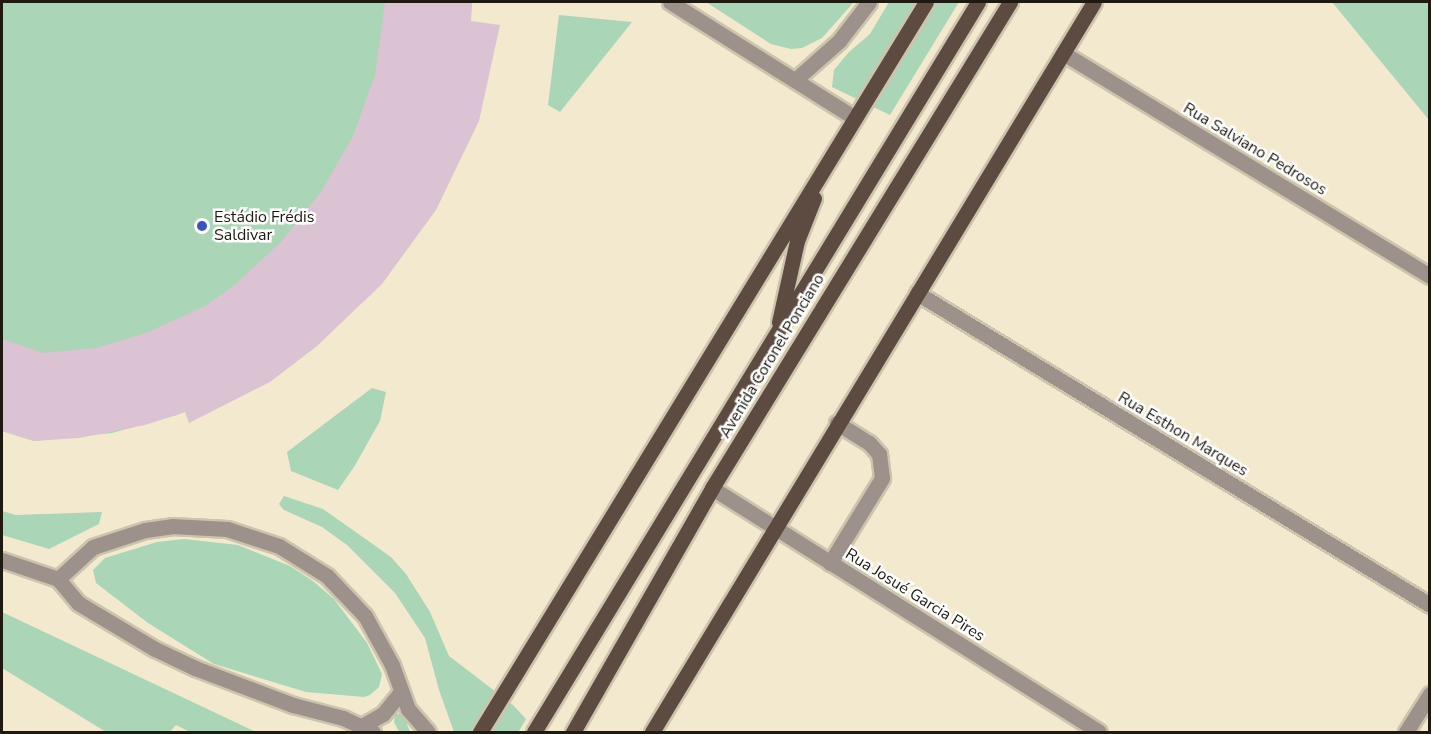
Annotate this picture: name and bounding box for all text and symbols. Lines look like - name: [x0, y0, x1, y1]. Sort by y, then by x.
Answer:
- street label: Rua Salviano Pedrosos: [1180, 99, 1330, 199]
- place label: Estádio Frédis Saldivar: [214, 207, 314, 245]
- marker: Estádio Frédis Saldivar: [195, 219, 209, 233]
- street label: Avenida Coronel Ponciano: [715, 270, 829, 442]
- street label: Rua Esthon Marques: [1115, 388, 1251, 480]
- street label: Rua Josué Garcia Pires: [842, 544, 988, 646]

